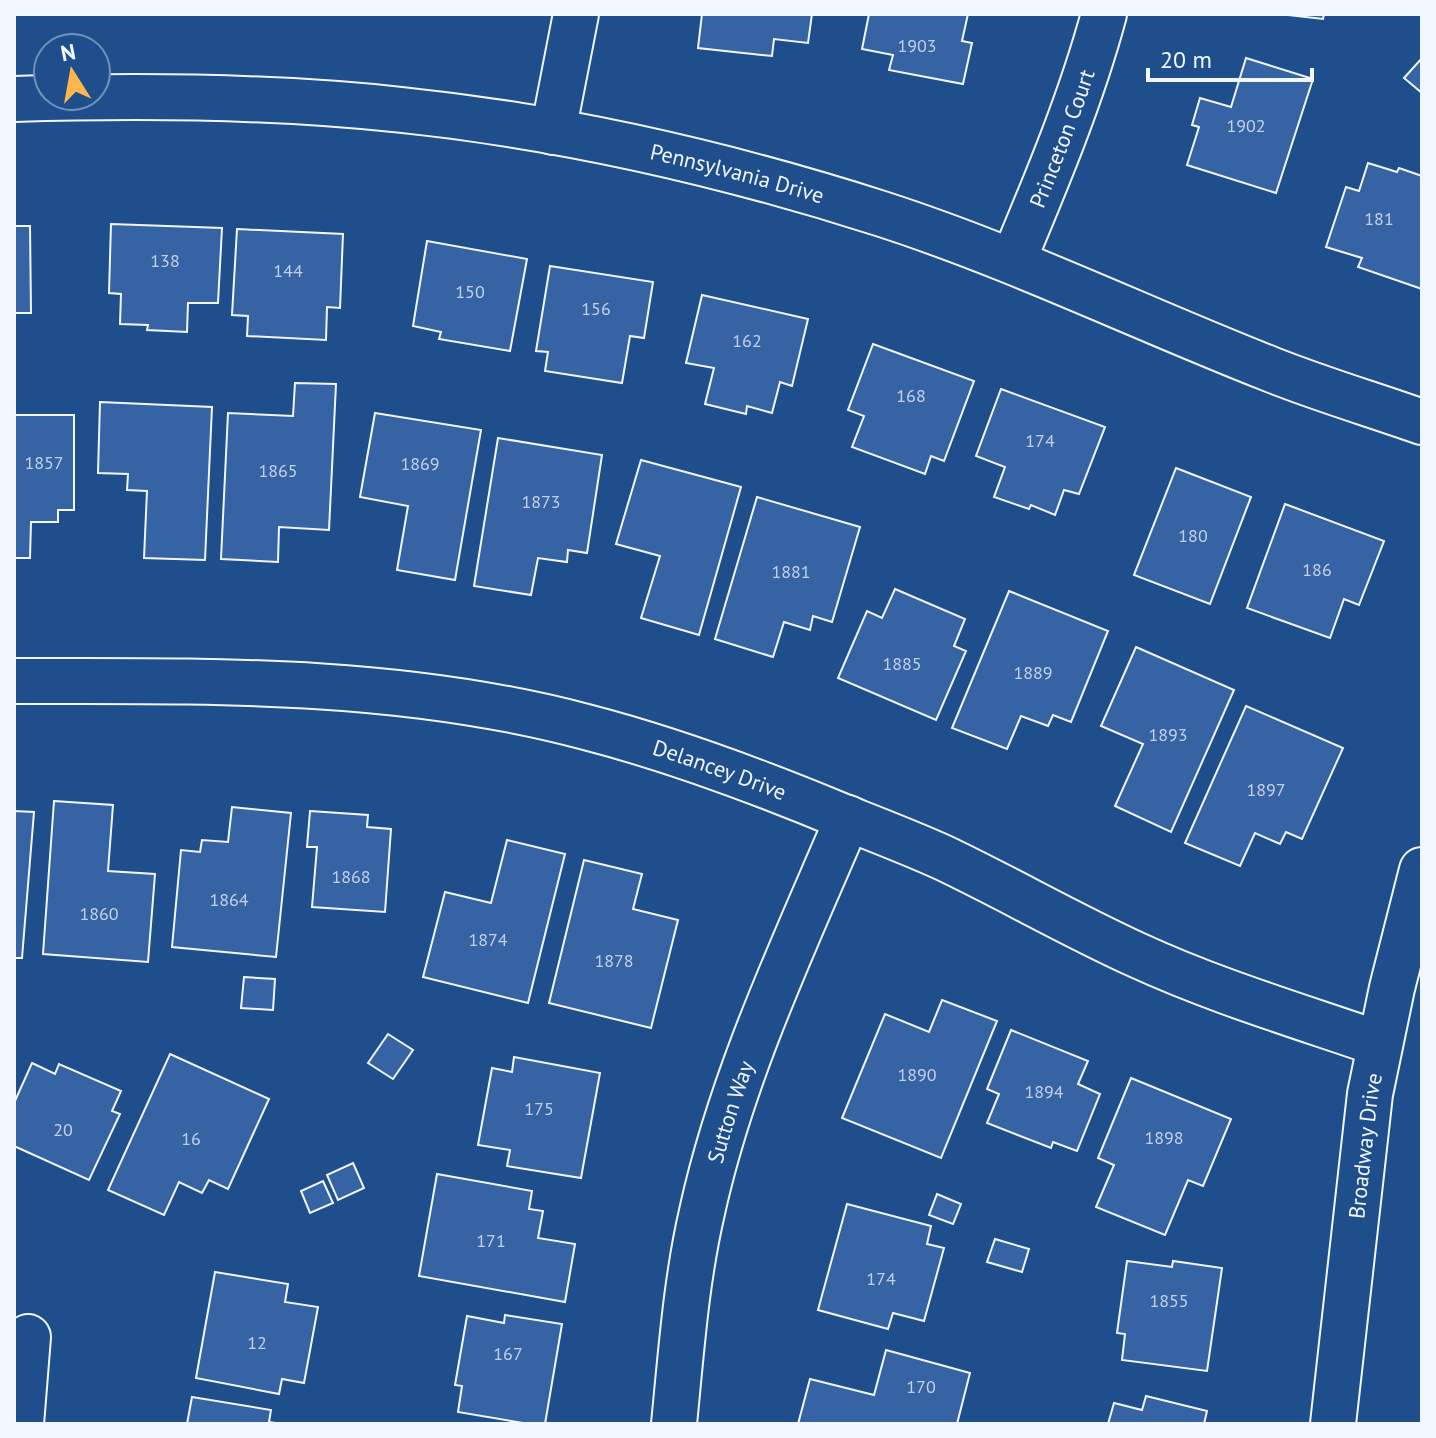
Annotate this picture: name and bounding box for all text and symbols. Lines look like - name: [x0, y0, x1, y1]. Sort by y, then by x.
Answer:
- north arrow: [32, 32, 112, 112]
- scale bar: [1148, 32, 1312, 82]
- house number: 1903: [897, 34, 937, 57]
- text: N: [58, 37, 78, 67]
- text: 20 m: [1160, 44, 1212, 75]
- street label: Princeton Court: [1023, 65, 1101, 212]
- house number: 1902: [1226, 114, 1266, 137]
- street label: Pennsylvania Drive: [648, 137, 827, 209]
- house number: 181: [1364, 207, 1394, 230]
- house number: 138: [150, 249, 180, 272]
- house number: 144: [273, 259, 303, 282]
- house number: 150: [455, 280, 485, 303]
- house number: 156: [581, 297, 611, 320]
- house number: 162: [732, 329, 762, 352]
- house number: 168: [896, 384, 926, 407]
- house number: 174: [1025, 429, 1055, 452]
- house number: 1857: [24, 451, 64, 474]
- house number: 1869: [400, 452, 440, 475]
- house number: 1865: [258, 459, 298, 482]
- house number: 1873: [521, 490, 561, 513]
- house number: 180: [1178, 524, 1208, 547]
- house number: 186: [1302, 558, 1332, 581]
- house number: 1881: [771, 560, 811, 583]
- house number: 1885: [882, 652, 922, 675]
- house number: 1889: [1013, 661, 1053, 684]
- house number: 1893: [1148, 723, 1188, 746]
- street label: Delancey Drive: [650, 733, 791, 806]
- house number: 1897: [1246, 778, 1286, 801]
- house number: 1868: [331, 865, 371, 888]
- house number: 1864: [209, 888, 249, 911]
- house number: 1860: [79, 902, 119, 925]
- house number: 1874: [468, 928, 508, 951]
- house number: 1878: [594, 949, 634, 972]
- street label: Sutton Way: [701, 1056, 760, 1166]
- house number: 1890: [897, 1063, 937, 1086]
- street label: Broadway Drive: [1342, 1070, 1388, 1220]
- house number: 1894: [1024, 1080, 1064, 1103]
- house number: 175: [524, 1097, 554, 1120]
- house number: 20: [53, 1118, 73, 1141]
- house number: 1898: [1144, 1126, 1184, 1149]
- house number: 16: [181, 1127, 201, 1150]
- house number: 171: [476, 1229, 506, 1252]
- house number: 174: [866, 1267, 896, 1290]
- house number: 1855: [1149, 1289, 1189, 1312]
- house number: 12: [247, 1331, 267, 1354]
- house number: 167: [493, 1342, 523, 1365]
- house number: 170: [906, 1375, 936, 1398]

